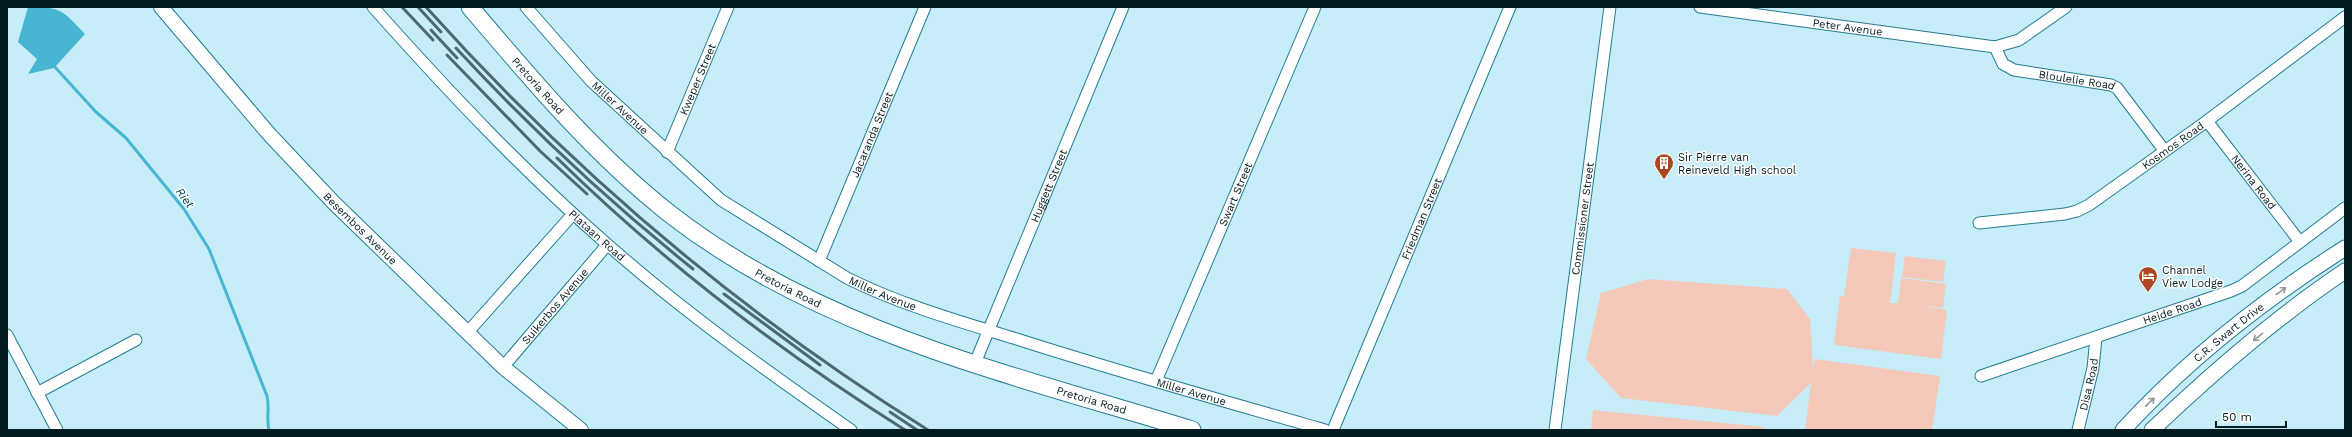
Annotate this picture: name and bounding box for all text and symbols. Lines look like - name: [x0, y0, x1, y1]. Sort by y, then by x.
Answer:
- street label: Peter Avenue: [1812, 16, 1883, 39]
- street label: Kweper Street: [677, 41, 719, 117]
- street label: Pretoria Road: [509, 55, 567, 117]
- street label: Bloulelie Road: [2038, 68, 2117, 93]
- street label: Miller Avenue: [589, 79, 651, 137]
- street label: Jacaranda Street: [849, 90, 896, 180]
- street label: Kosmos Road: [2140, 119, 2206, 172]
- street label: Huggett Street: [1028, 147, 1070, 224]
- place label: Sir Pierre van Reineveld High school: [1678, 151, 1797, 177]
- building icon: Sir Pierre van Reineveld High school: [1653, 152, 1675, 180]
- street label: Nerina Road: [2228, 153, 2279, 212]
- street label: Swart Street: [1217, 160, 1255, 228]
- street label: Commissioner Street: [1569, 161, 1597, 276]
- street label: Friedman Street: [1399, 176, 1445, 262]
- water label: Riet: [173, 185, 197, 211]
- street label: Besembos Avenue: [320, 190, 399, 267]
- street label: Plataan Road: [566, 207, 627, 264]
- place label: Channel View Lodge: [2162, 264, 2223, 290]
- hotel icon: Channel View Lodge: [2137, 265, 2159, 293]
- street label: Suikerbos Avenue: [519, 266, 591, 347]
- street label: Pretoria Road: [753, 266, 823, 311]
- street label: Miller Avenue: [847, 274, 918, 314]
- one-way arrow: [2276, 287, 2287, 295]
- street label: Heide Road: [2141, 295, 2203, 327]
- street label: C.R. Swart Drive: [2191, 300, 2267, 365]
- one-way arrow: [2253, 332, 2264, 341]
- street label: Disa Road: [2077, 358, 2101, 412]
- street label: Miller Avenue: [1155, 376, 1228, 408]
- street label: Pretoria Road: [1055, 384, 1128, 417]
- one-way arrow: [2145, 397, 2155, 407]
- scale bar: [2216, 403, 2286, 429]
- text: 50 m: [2222, 410, 2252, 424]

